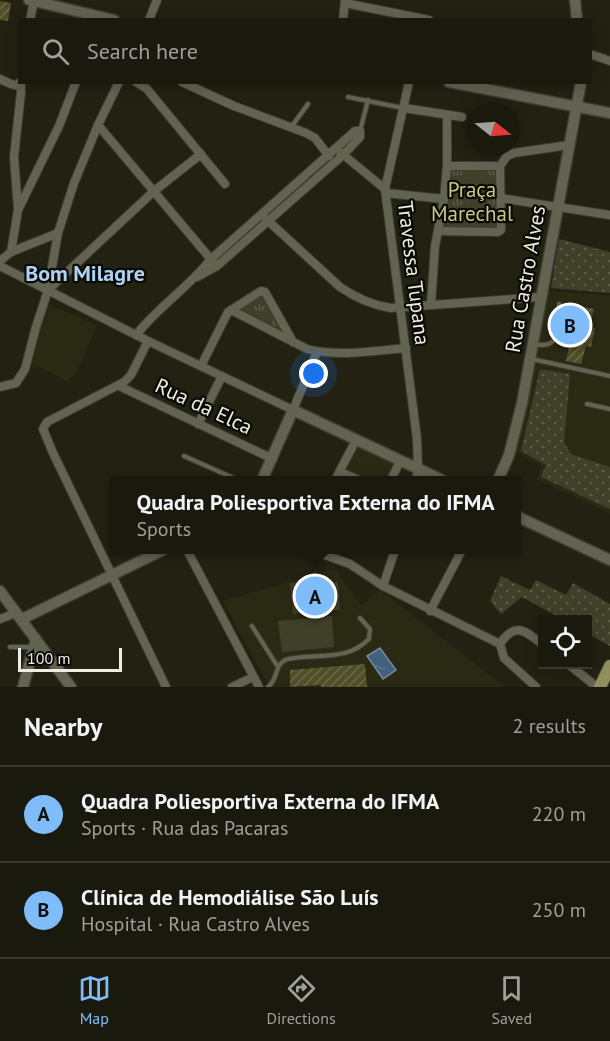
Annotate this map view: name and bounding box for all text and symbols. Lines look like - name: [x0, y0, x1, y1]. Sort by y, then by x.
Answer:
- search box: [18, 18, 592, 84]
- icon: search: [39, 35, 72, 68]
- text: Search here: [87, 37, 198, 65]
- north arrow: [466, 102, 520, 156]
- park label: Praça Marechal: [431, 176, 513, 227]
- street label: Travessa Tupana: [392, 199, 436, 347]
- street label: Rua Castro Alves: [499, 203, 551, 355]
- district label: Bom Milagre: [25, 259, 145, 287]
- pin: B: [550, 302, 590, 348]
- your location: [299, 359, 328, 388]
- street label: Rua da Elca: [151, 372, 257, 440]
- popup: [110, 476, 521, 554]
- text: Quadra Poliesportiva Externa do IFMA: [136, 488, 495, 516]
- text: Sports: [136, 516, 191, 542]
- pin: A: [296, 574, 334, 618]
- map controls: [538, 615, 592, 669]
- button: locate: [538, 615, 592, 669]
- scale bar: [18, 645, 122, 672]
- text: 100 m: [27, 648, 70, 668]
- text: Nearby: [24, 710, 102, 743]
- text: 2 results: [513, 713, 586, 739]
- text: Quadra Poliesportiva Externa do IFMA: [81, 787, 439, 815]
- text: A: [37, 801, 50, 827]
- text: 220 m: [532, 801, 586, 827]
- text: Sports · Rua das Pacaras: [81, 815, 288, 841]
- text: Clínica de Hemodiálise São Luís: [81, 883, 379, 911]
- text: B: [38, 897, 49, 923]
- text: 250 m: [532, 897, 586, 923]
- text: Hospital · Rua Castro Alves: [81, 911, 310, 937]
- tab: Map: [78, 972, 111, 1028]
- tab: Directions: [267, 972, 336, 1028]
- tab: Saved: [491, 972, 532, 1028]

